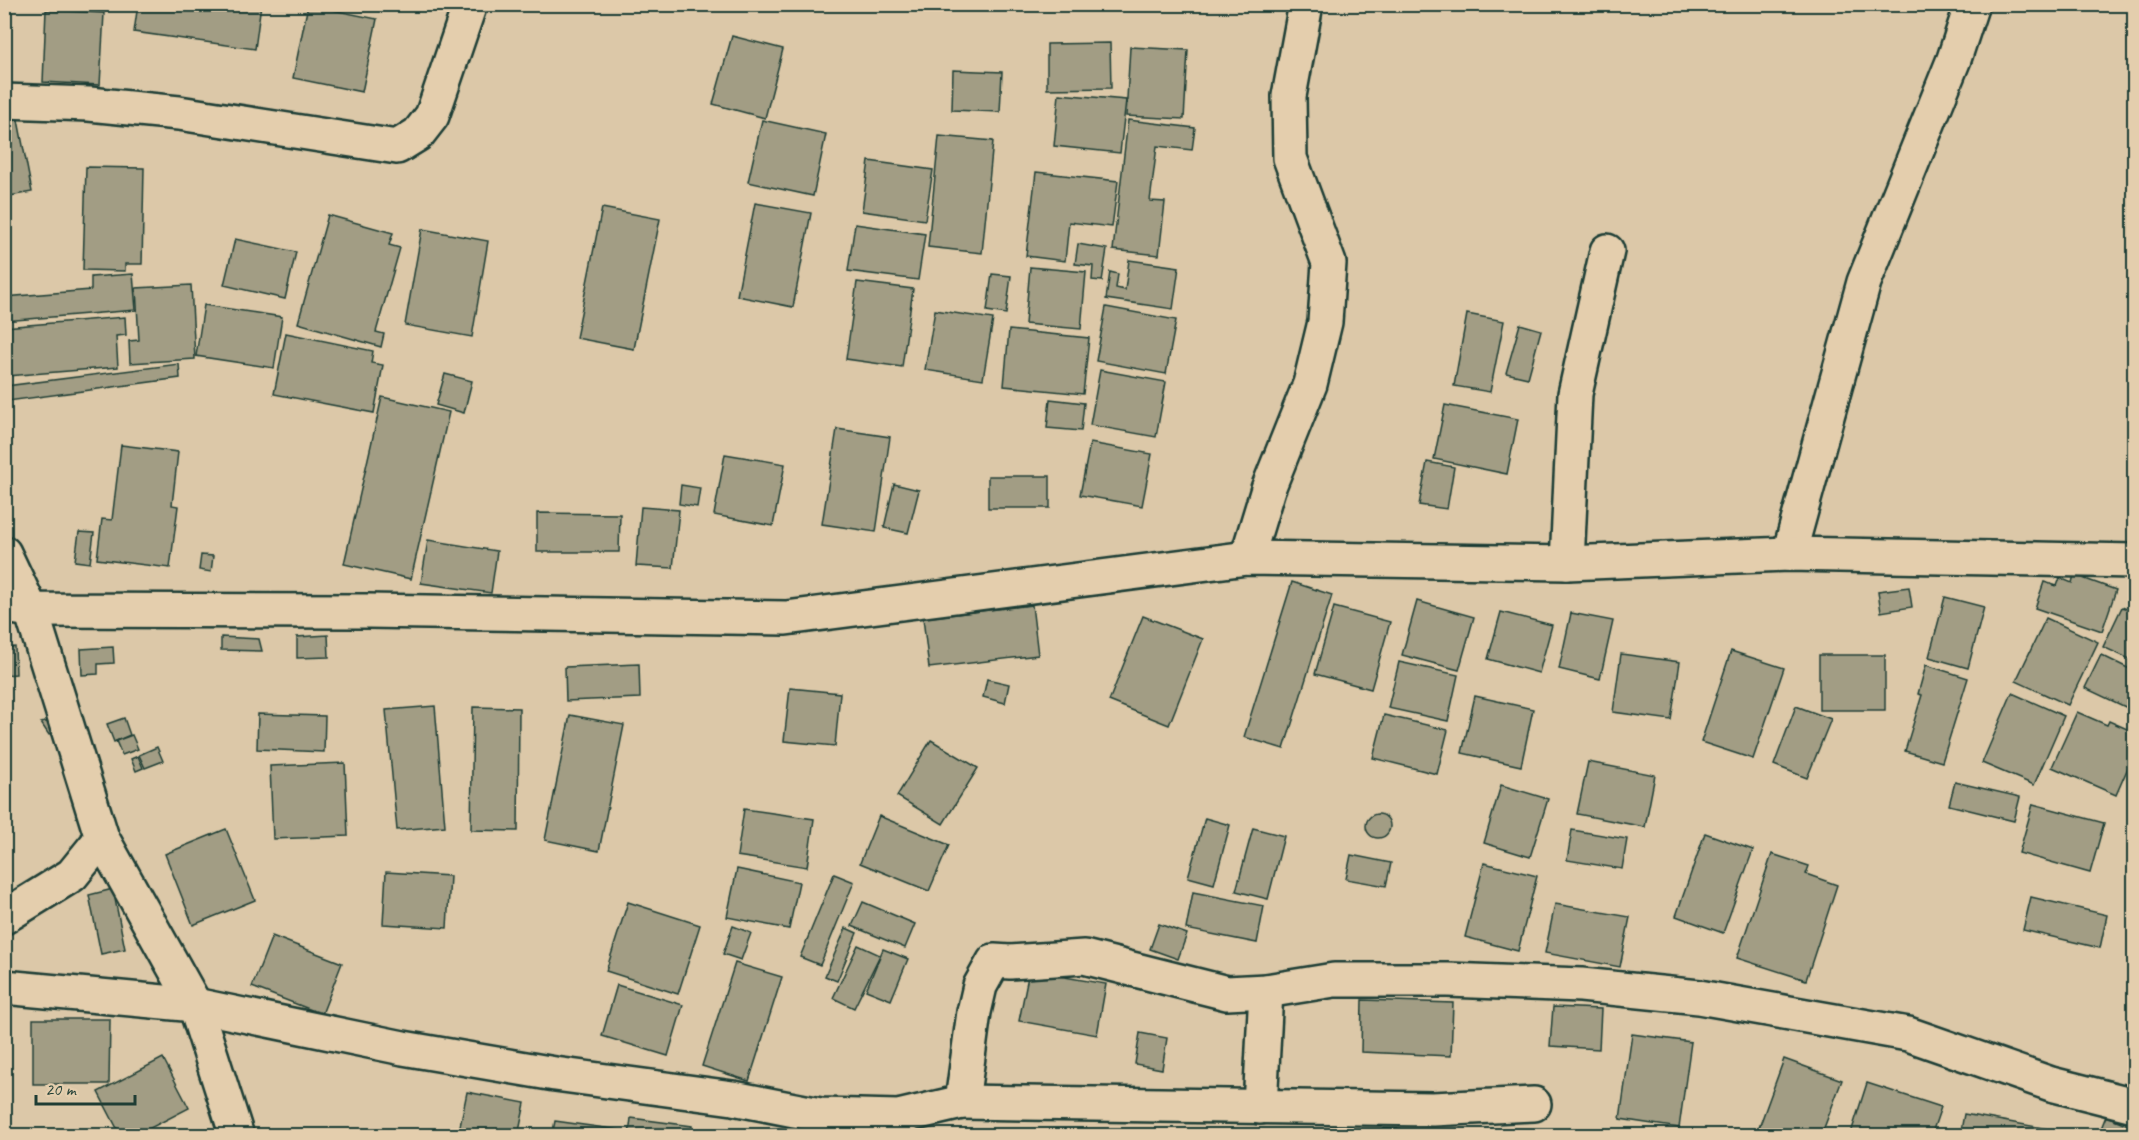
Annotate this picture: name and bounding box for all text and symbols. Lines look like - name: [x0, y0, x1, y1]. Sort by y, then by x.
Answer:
- scale bar: [36, 1068, 135, 1106]
- text: 20 m: [45, 1078, 78, 1100]

